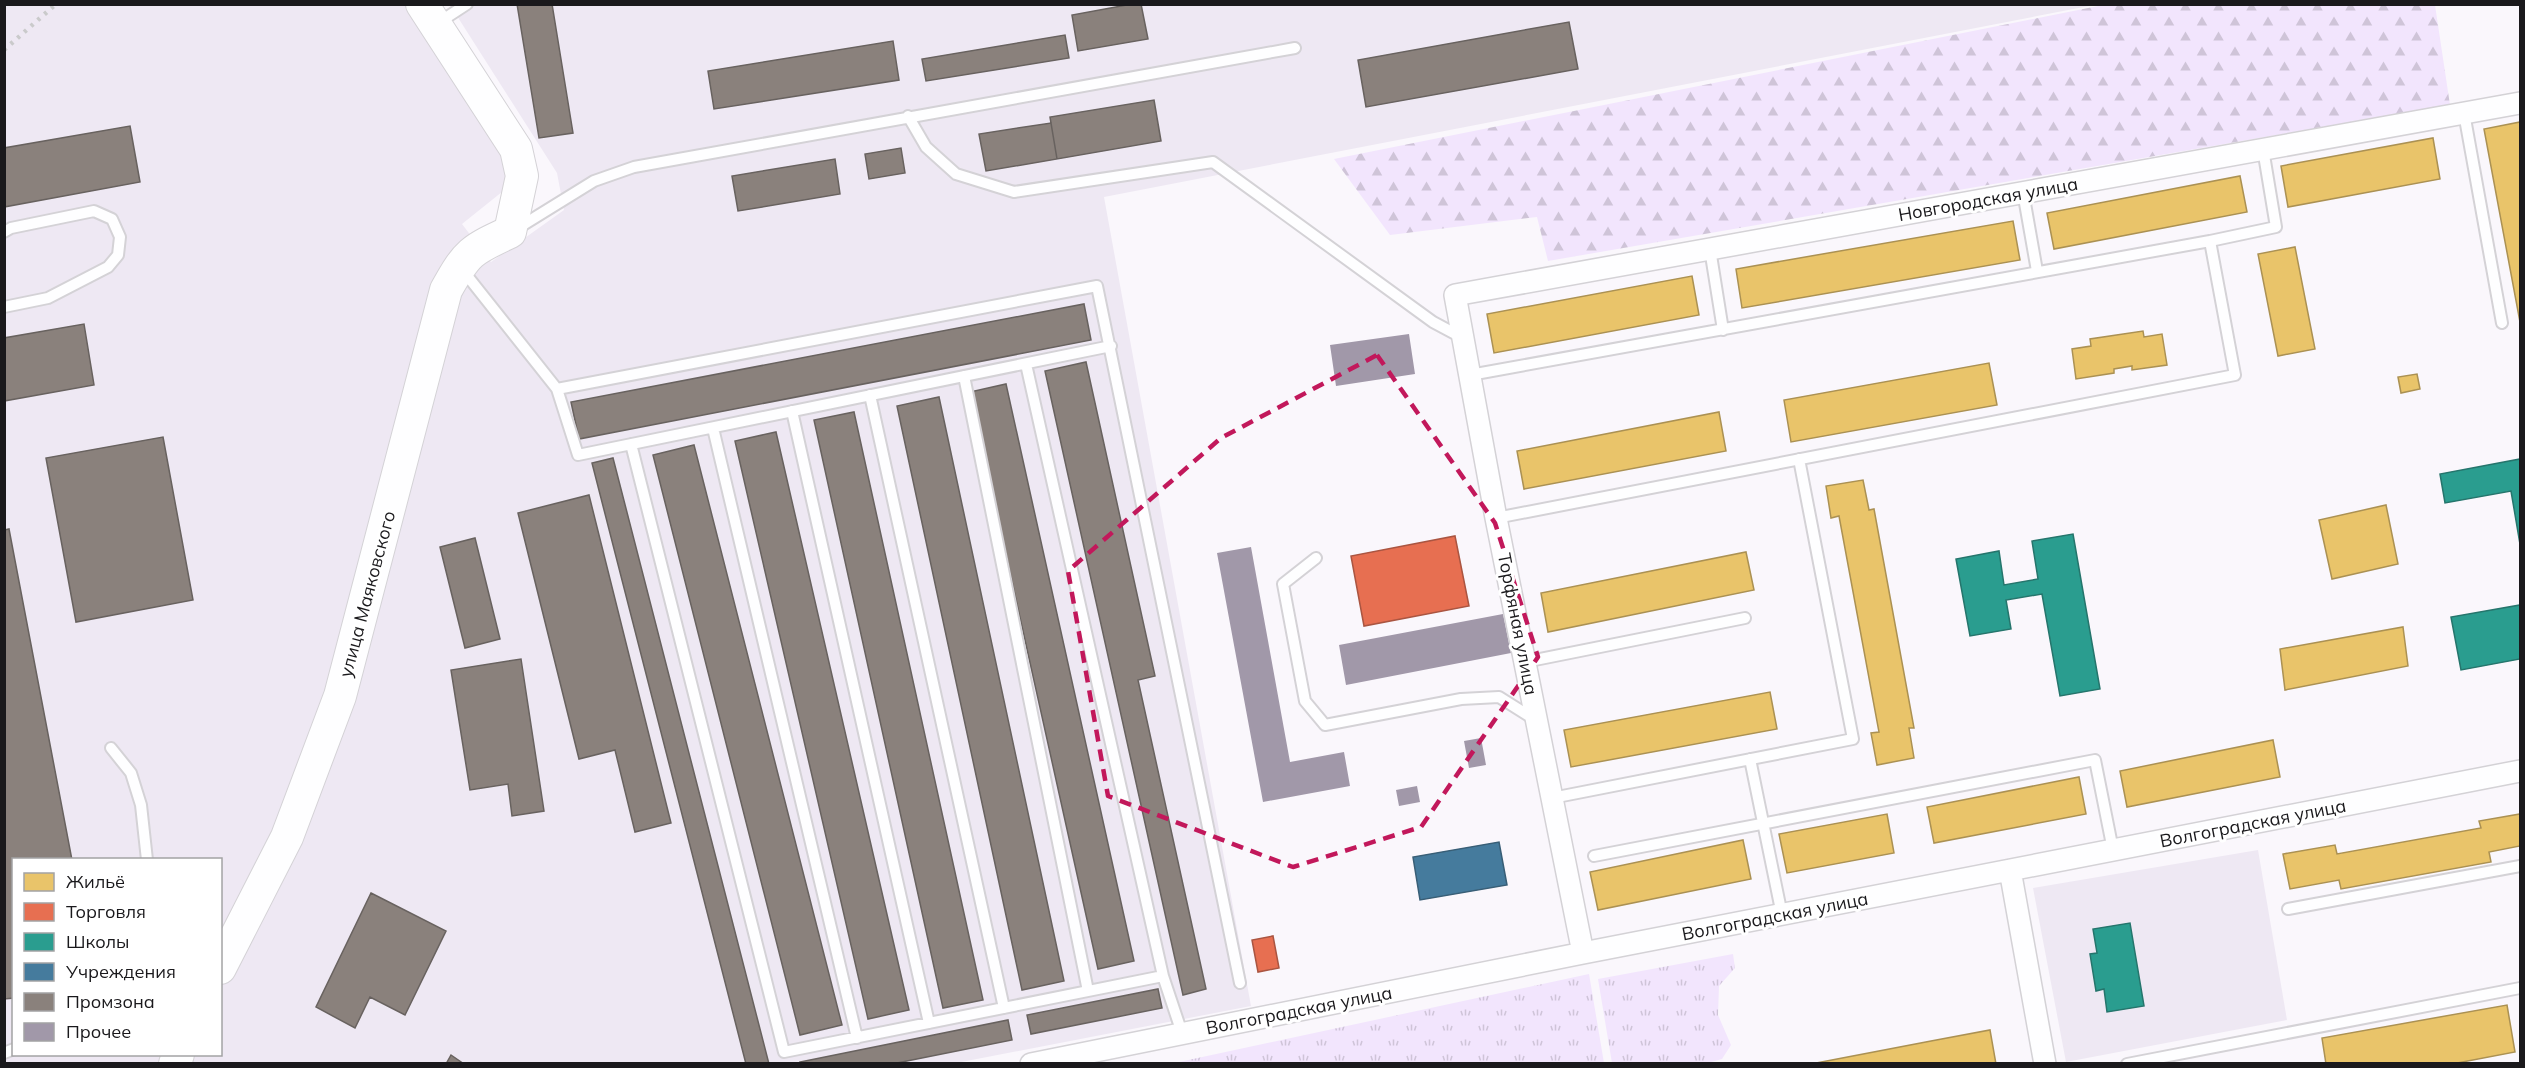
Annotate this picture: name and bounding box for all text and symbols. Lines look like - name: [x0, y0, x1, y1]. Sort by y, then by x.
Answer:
- street label: Новгородская улица: [1896, 172, 2080, 226]
- street label: улица Маяковского: [334, 508, 400, 680]
- street label: Торфяная улица: [1493, 551, 1543, 697]
- street label: Волгоградская улица: [2158, 794, 2348, 852]
- legend: [12, 858, 222, 1056]
- text: Жильё: [66, 870, 125, 893]
- street label: Волгоградская улица: [1680, 887, 1870, 945]
- text: Торговля: [66, 900, 146, 923]
- text: Школы: [66, 930, 129, 953]
- text: Учреждения: [65, 960, 176, 983]
- street label: Волгоградская улица: [1204, 981, 1394, 1039]
- text: Промзона: [66, 990, 155, 1013]
- text: Прочее: [66, 1020, 131, 1043]

